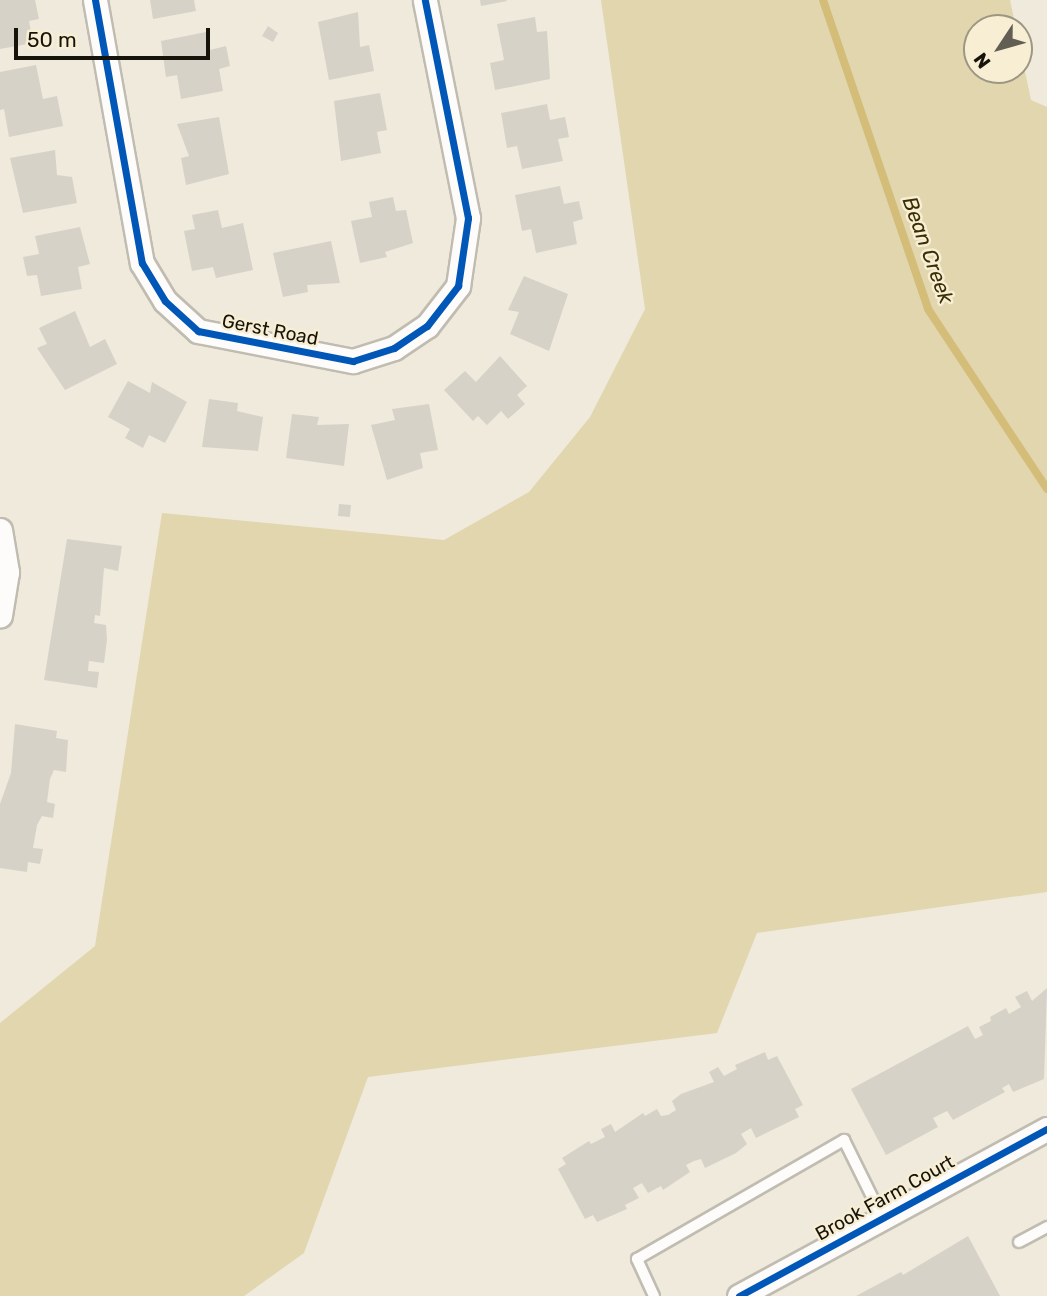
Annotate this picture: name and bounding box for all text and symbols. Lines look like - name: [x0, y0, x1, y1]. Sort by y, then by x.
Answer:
- scale bar: [18, 14, 214, 58]
- north arrow: [963, 14, 1033, 84]
- text: 50 m: [27, 27, 77, 52]
- text: N: [969, 48, 996, 73]
- water label: Bean Creek: [897, 193, 959, 307]
- street label: Gerst Road: [220, 309, 320, 351]
- street label: Brook Farm Court: [811, 1150, 959, 1246]

